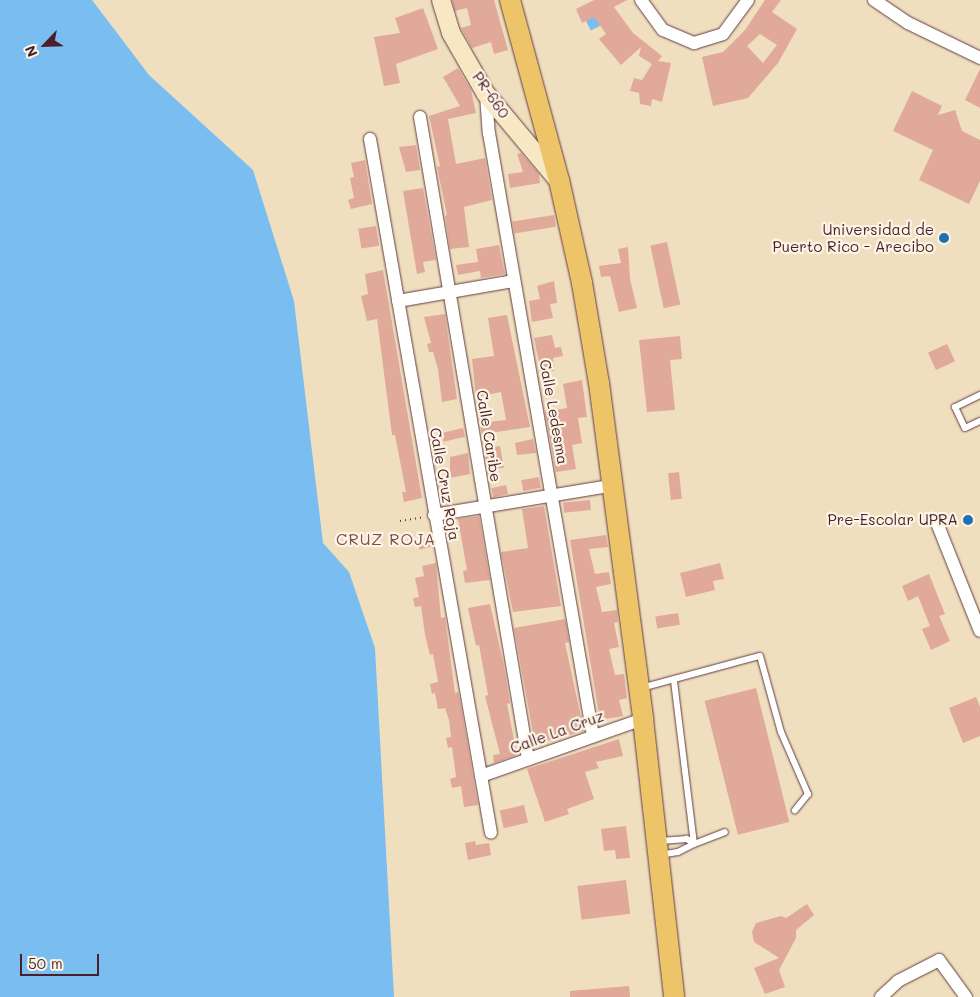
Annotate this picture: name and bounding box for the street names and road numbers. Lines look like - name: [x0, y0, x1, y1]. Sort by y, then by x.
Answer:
- street label: PR-660: [469, 68, 513, 122]
- street label: Calle Ledesma: [536, 358, 572, 466]
- street label: Calle Caribe: [473, 389, 505, 483]
- street label: Calle Cruz Roja: [426, 426, 464, 542]
- street label: Calle La Cruz: [508, 707, 606, 757]

